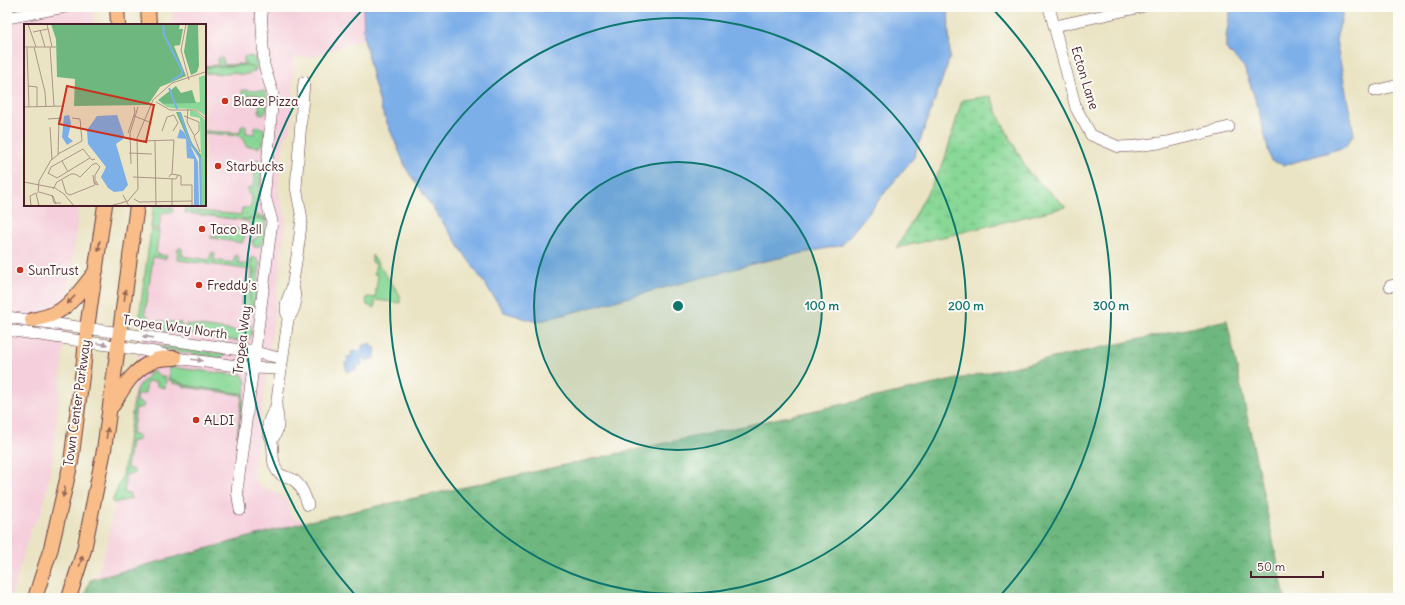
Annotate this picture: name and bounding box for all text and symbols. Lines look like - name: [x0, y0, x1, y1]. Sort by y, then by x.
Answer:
- inset map: [24, 24, 206, 206]
- street label: Ecton Lane: [1067, 44, 1103, 112]
- place label: Blaze Pizza: [233, 93, 298, 110]
- marker: Blaze Pizza: [220, 96, 230, 106]
- place label: Starbucks: [226, 158, 284, 175]
- marker: Starbucks: [213, 161, 223, 171]
- place label: Taco Bell: [210, 221, 262, 238]
- marker: Taco Bell: [197, 224, 207, 234]
- one-way arrow: [96, 240, 103, 252]
- place label: SunTrust: [28, 262, 79, 279]
- marker: SunTrust: [15, 265, 25, 275]
- place label: Freddy's: [207, 277, 257, 294]
- marker: Freddy's: [194, 280, 204, 290]
- one-way arrow: [122, 289, 128, 301]
- one-way arrow: [66, 295, 76, 305]
- text: 100 m: [805, 298, 839, 313]
- text: 200 m: [948, 298, 984, 313]
- text: 300 m: [1093, 298, 1129, 313]
- centre of rings: [671, 299, 685, 313]
- street label: Tropea Way: [229, 304, 255, 376]
- street label: Tropea Way North: [121, 311, 229, 343]
- one-way arrow: [142, 334, 154, 340]
- street label: Town Center Parkway: [60, 338, 94, 468]
- one-way arrow: [96, 341, 108, 347]
- one-way arrow: [191, 357, 203, 364]
- place label: ALDI: [204, 412, 234, 429]
- marker: ALDI: [191, 415, 201, 425]
- one-way arrow: [104, 427, 110, 439]
- one-way arrow: [61, 486, 67, 498]
- scale bar: [1251, 553, 1323, 579]
- one-way arrow: [78, 554, 84, 566]
- text: 50 m: [1257, 559, 1286, 574]

